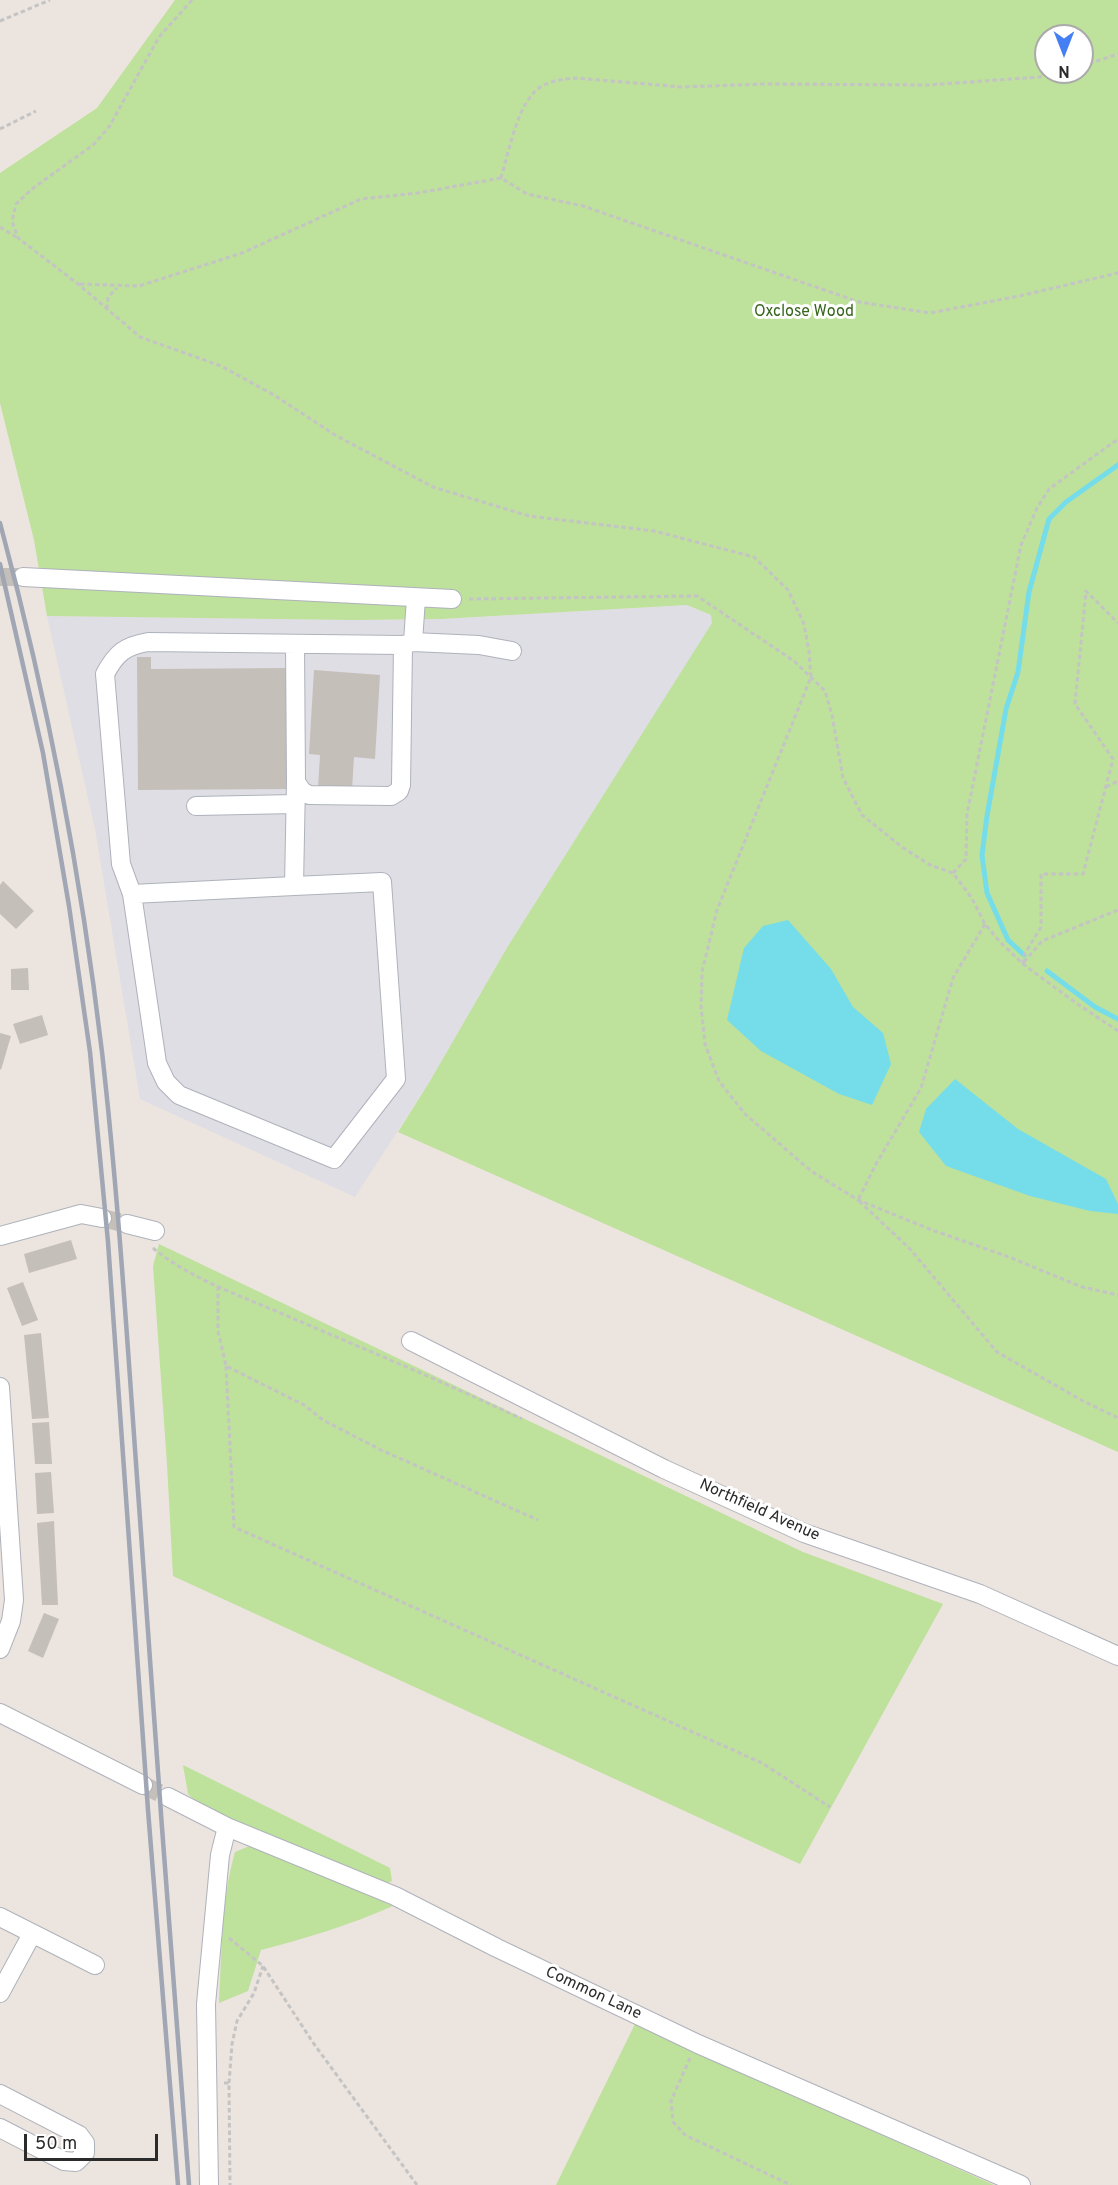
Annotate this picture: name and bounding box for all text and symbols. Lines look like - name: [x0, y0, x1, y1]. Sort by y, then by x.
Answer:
- north arrow: [1034, 24, 1094, 84]
- text: N: [1058, 60, 1070, 80]
- park label: Oxclose Wood: [754, 303, 854, 323]
- street label: Northfield Avenue: [696, 1476, 822, 1546]
- street label: Common Lane: [542, 1963, 644, 2025]
- scale bar: [27, 2122, 160, 2160]
- text: 50 m: [35, 2133, 77, 2156]

